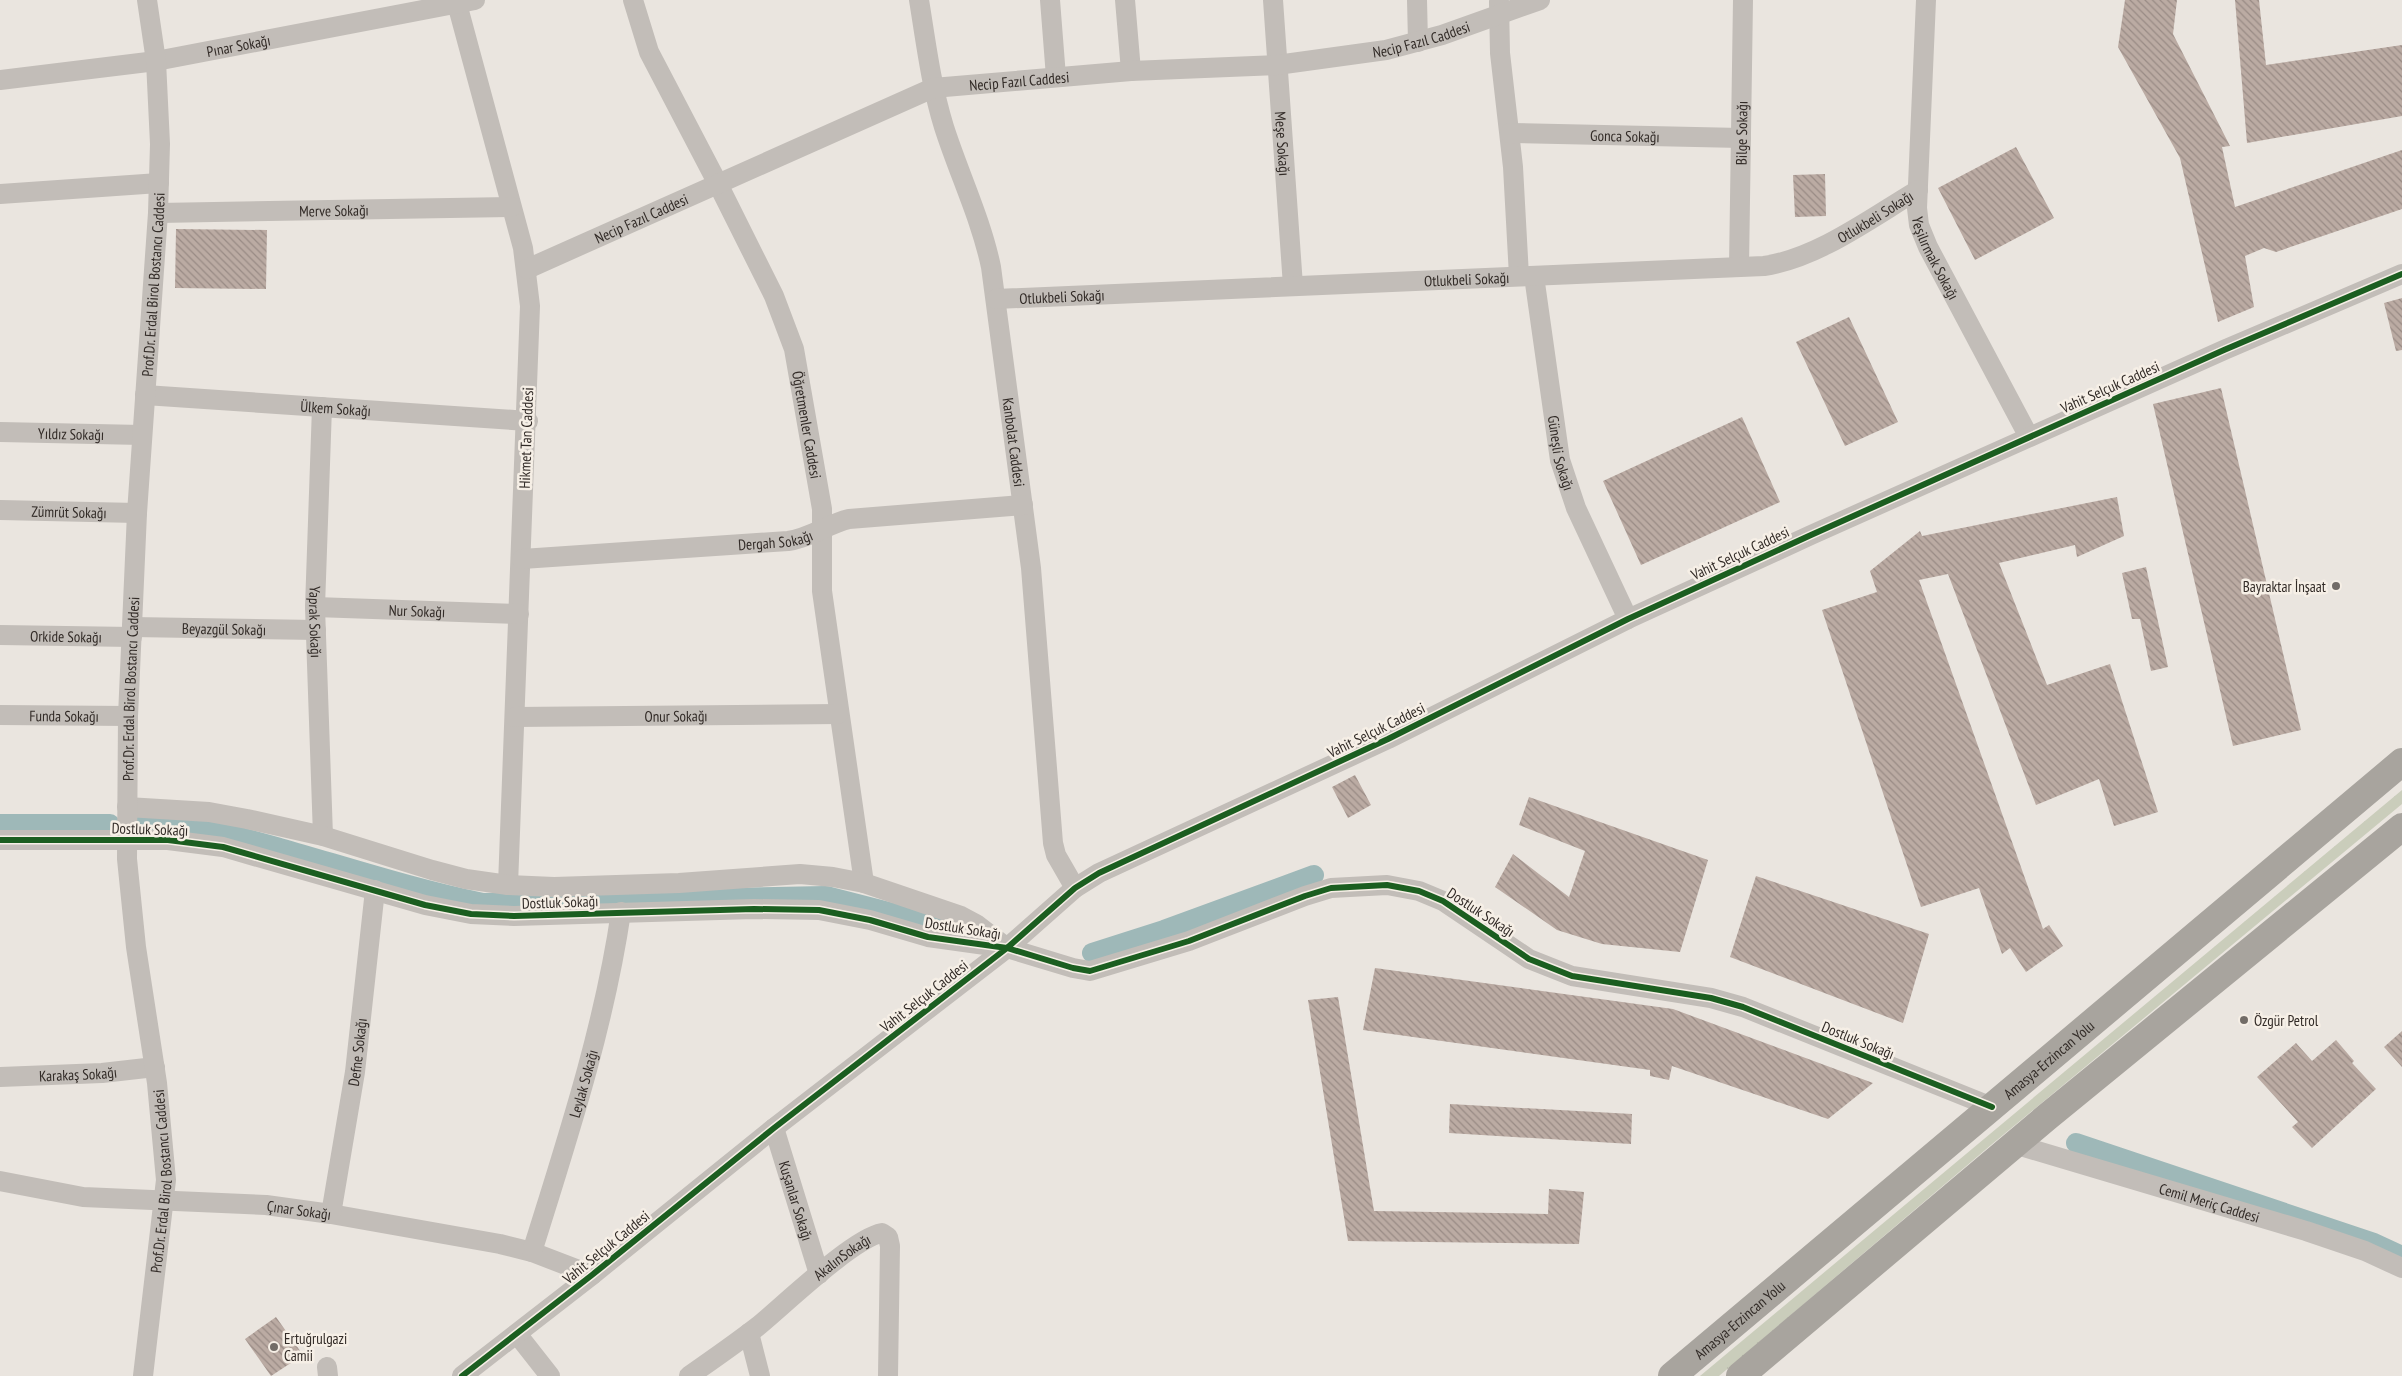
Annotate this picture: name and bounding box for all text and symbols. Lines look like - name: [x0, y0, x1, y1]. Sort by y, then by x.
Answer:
- street label: Necip Fazıl Caddesi: [1371, 16, 1472, 61]
- street label: Pınar Sokağı: [205, 30, 272, 61]
- street label: Necip Fazıl Caddesi: [968, 67, 1070, 94]
- street label: Bilge Sokağı: [1731, 101, 1751, 165]
- street label: Meşe Sokağı: [1271, 111, 1295, 177]
- street label: Gonca Sokağı: [1590, 125, 1660, 146]
- street label: Otlukbeli Sokağı: [1834, 186, 1916, 247]
- street label: Necip Fazıl Caddesi: [591, 189, 691, 247]
- street label: Prof.Dr. Erdal Birol Bostancı Caddesi: [137, 192, 168, 377]
- street label: Merve Sokağı: [299, 200, 369, 220]
- street label: Yeşilırmak Sokağı: [1909, 216, 1964, 303]
- street label: Otlukbeli Sokağı: [1423, 267, 1510, 290]
- street label: Otlukbeli Sokağı: [1019, 285, 1105, 307]
- street label: Vahit Selçuk Caddesi: [2057, 357, 2162, 418]
- street label: Öğretmenler Caddesi: [788, 369, 826, 480]
- street label: Hikmet Tan Caddesi: [515, 387, 537, 489]
- street label: Ülkem Sokağı: [300, 396, 371, 420]
- street label: Kanbolat Caddesi: [999, 396, 1030, 488]
- street label: Güneşli Sokağı: [1544, 414, 1579, 493]
- street label: Yıldız Sokağı: [38, 423, 104, 444]
- street label: Zümrüt Sokağı: [31, 501, 107, 522]
- street label: Vahit Selçuk Caddesi: [1687, 522, 1792, 584]
- street label: Dergah Sokağı: [737, 525, 815, 554]
- place label: Bayraktar İnşaat: [2243, 577, 2326, 596]
- marker: Bayraktar İnşaat: [2330, 580, 2342, 592]
- street label: Yaprak Sokağı: [305, 586, 326, 658]
- street label: Prof.Dr. Erdal Birol Bostancı Caddesi: [118, 596, 143, 781]
- street label: Nur Sokağı: [388, 600, 445, 621]
- street label: Beyazgül Sokağı: [182, 618, 266, 639]
- street label: Orkide Sokağı: [30, 626, 102, 646]
- street label: Vahit Selçuk Caddesi: [1323, 698, 1428, 762]
- street label: Funda Sokağı: [29, 706, 99, 725]
- street label: Onur Sokağı: [644, 706, 708, 725]
- street label: Dostluk Sokağı: [111, 818, 189, 840]
- street label: Dostluk Sokağı: [1444, 883, 1518, 941]
- street label: Dostluk Sokağı: [521, 891, 599, 913]
- street label: Dostluk Sokağı: [924, 913, 1002, 943]
- street label: Vahit Selçuk Caddesi: [875, 956, 972, 1037]
- place label: Özgür Petrol: [2254, 1011, 2319, 1030]
- marker: Özgür Petrol: [2238, 1014, 2250, 1026]
- street label: Amasya-Erzincan Yolu: [1999, 1016, 2098, 1103]
- street label: Defne Sokağı: [343, 1017, 370, 1088]
- street label: Dostluk Sokağı: [1819, 1017, 1897, 1063]
- street label: Leylak Sokağı: [564, 1048, 602, 1120]
- street label: Karakaş Sokağı: [39, 1062, 118, 1085]
- street label: Prof.Dr. Erdal Birol Bostancı Caddesi: [146, 1089, 176, 1274]
- street label: Kuşanlar Sokağı: [775, 1158, 818, 1243]
- street label: Cemil Meriç Caddesi: [2157, 1178, 2262, 1226]
- street label: Çınar Sokağı: [266, 1196, 332, 1223]
- street label: Vahit Selçuk Caddesi: [558, 1206, 653, 1288]
- street label: AkalınSokağı: [809, 1229, 874, 1284]
- street label: Amasya-Erzincan Yolu: [1690, 1276, 1789, 1363]
- place label: Ertuğrulgazi Camii: [284, 1329, 347, 1365]
- marker: Ertuğrulgazi Camii: [268, 1341, 280, 1353]

